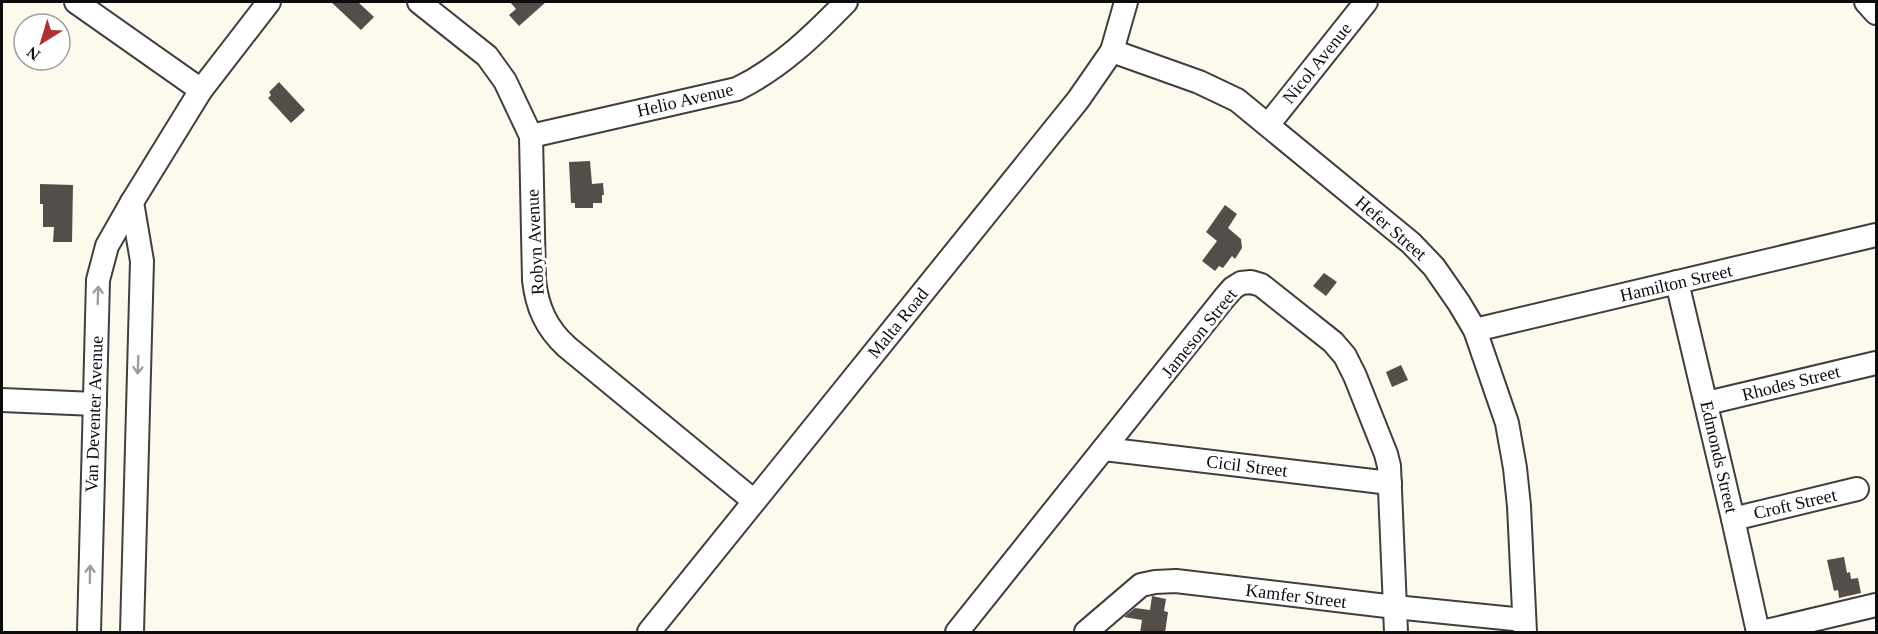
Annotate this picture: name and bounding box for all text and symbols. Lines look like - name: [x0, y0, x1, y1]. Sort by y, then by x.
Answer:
- north arrow: [12, 12, 72, 72]
- street label: Nicol Avenue: [1278, 19, 1356, 107]
- text: N: [23, 43, 43, 64]
- street label: Helio Avenue: [635, 79, 735, 121]
- street label: Robyn Avenue: [522, 188, 548, 296]
- street label: Hefer Street: [1351, 192, 1431, 264]
- street label: Hamilton Street: [1618, 260, 1734, 306]
- street label: Malta Road: [864, 284, 932, 362]
- street label: Jameson Street: [1157, 285, 1241, 381]
- one-way arrow: [92, 286, 103, 306]
- street label: Van Deventer Avenue: [81, 335, 107, 493]
- one-way arrow: [133, 354, 144, 374]
- street label: Rhodes Street: [1740, 361, 1842, 405]
- street label: Edmonds Street: [1696, 399, 1742, 515]
- street label: Cicil Street: [1205, 451, 1289, 481]
- street label: Croft Street: [1752, 485, 1838, 523]
- one-way arrow: [85, 565, 96, 585]
- street label: Kamfer Street: [1244, 580, 1348, 612]

